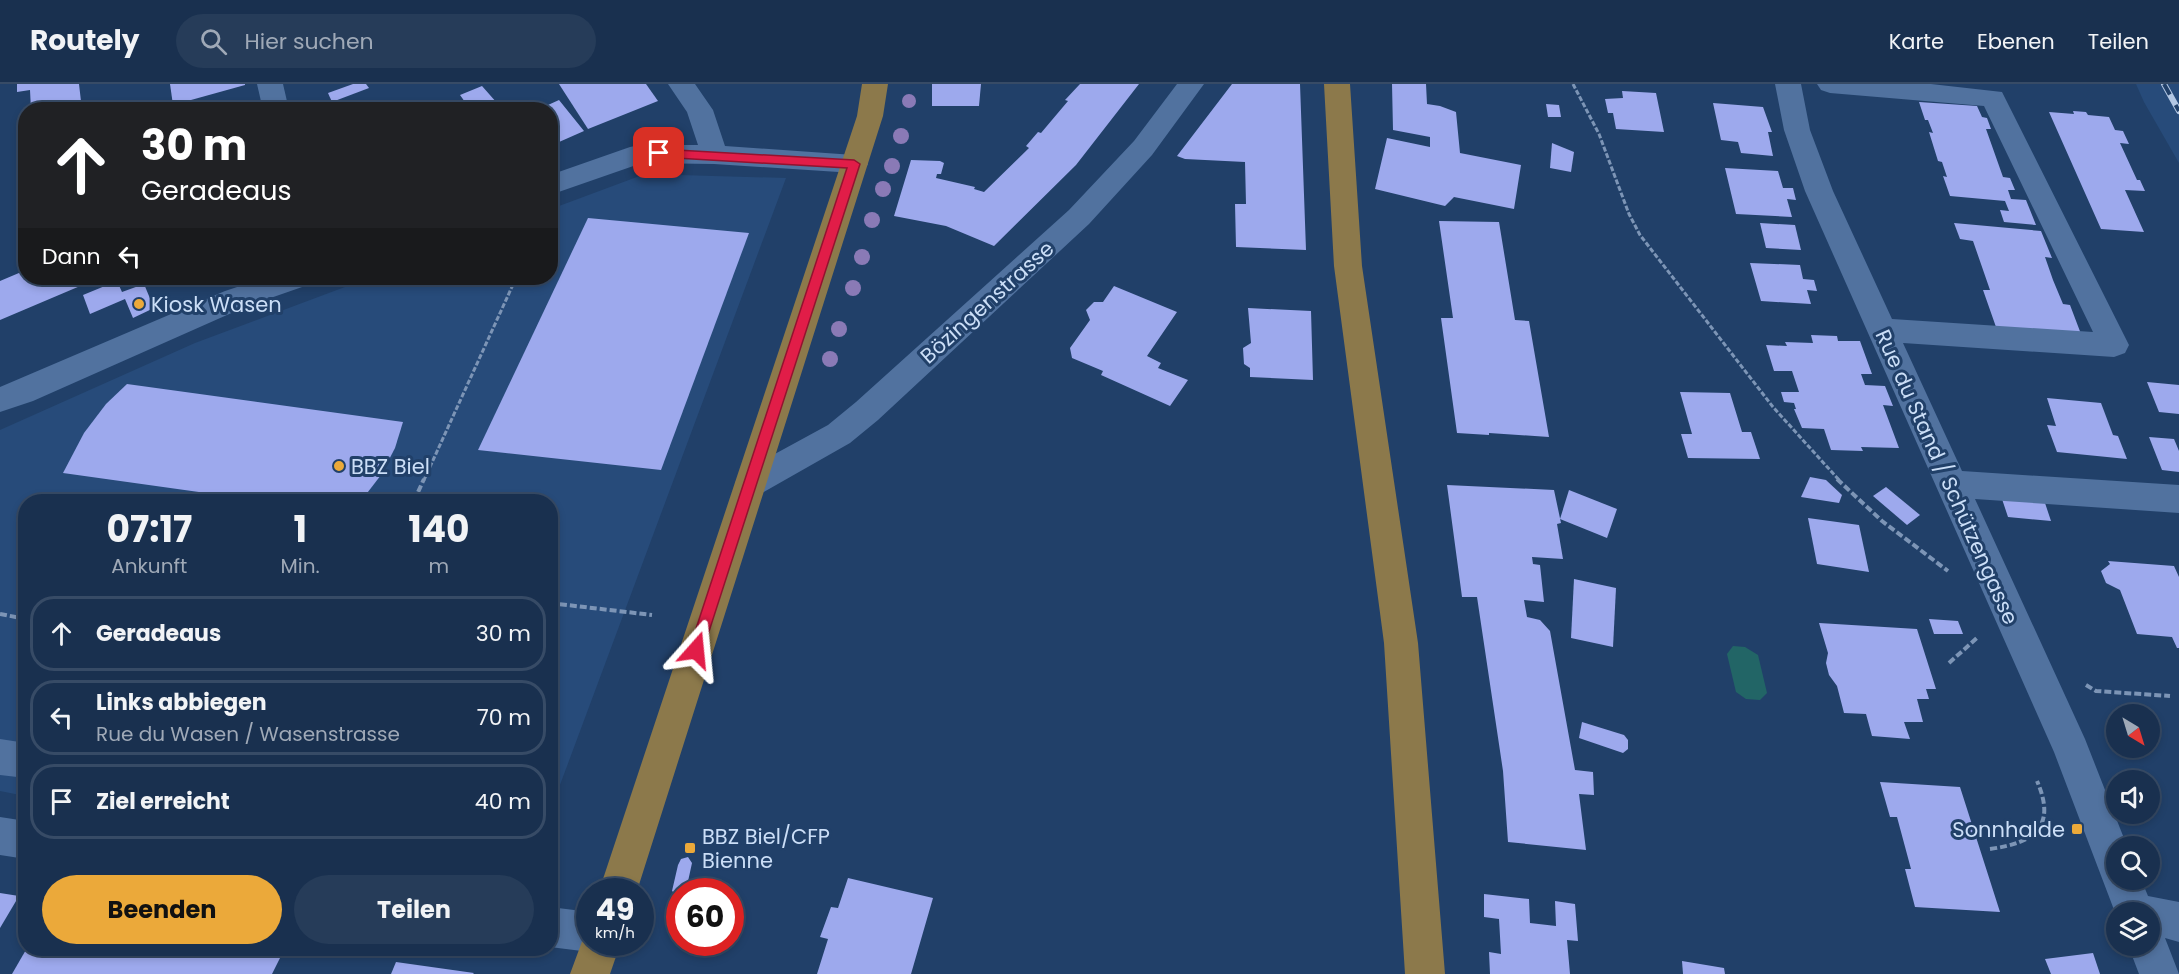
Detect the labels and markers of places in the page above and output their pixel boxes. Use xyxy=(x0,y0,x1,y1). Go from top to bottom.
pin xyxy=(633,127,684,178)
place label: Kiosk Wasen xyxy=(151,290,282,319)
marker: Kiosk Wasen xyxy=(132,297,146,311)
place label: BBZ Biel xyxy=(351,452,430,481)
marker: BBZ Biel xyxy=(332,459,346,473)
place label: Sonnhalde xyxy=(1952,815,2065,844)
place label: BBZ Biel/CFP Bienne xyxy=(702,822,830,875)
marker: Sonnhalde xyxy=(2070,822,2084,836)
marker: BBZ Biel/CFP Bienne xyxy=(683,841,697,855)

